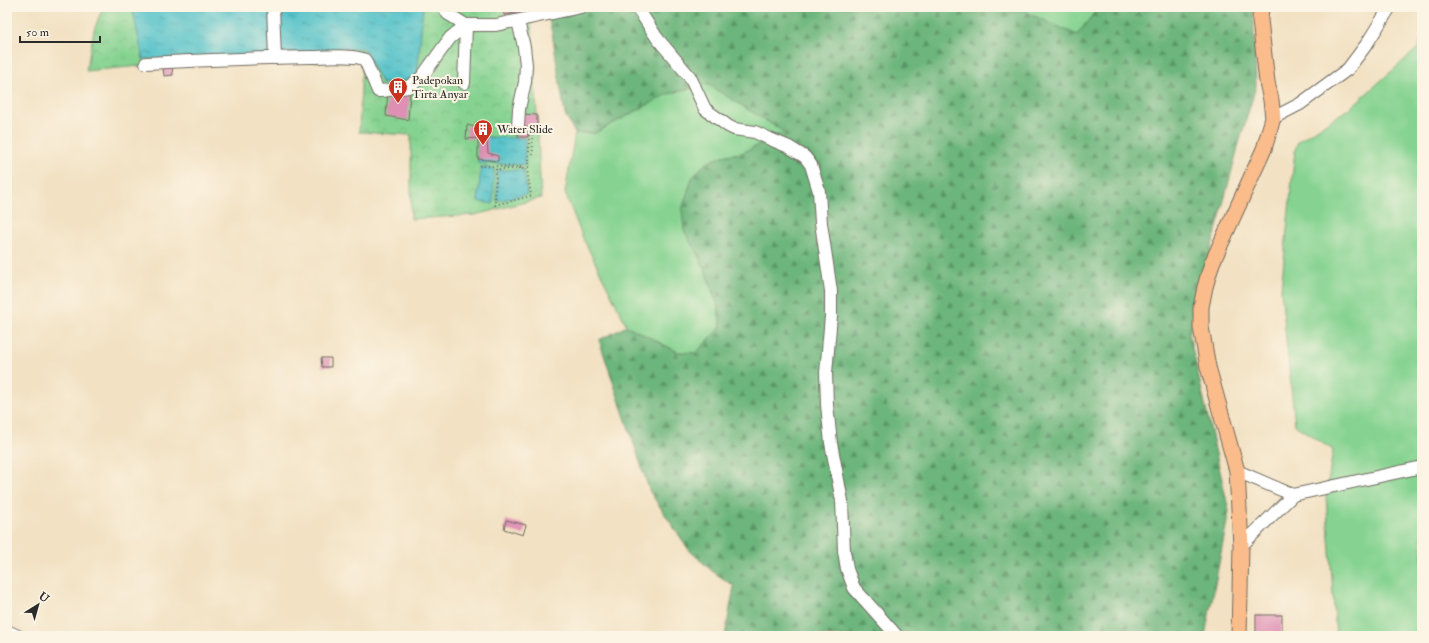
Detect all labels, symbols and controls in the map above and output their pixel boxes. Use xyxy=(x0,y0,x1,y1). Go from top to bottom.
scale bar xyxy=(20,18,100,44)
text: 50 m xyxy=(26,25,50,40)
place label: Padepokan Tirta Anyar xyxy=(412,73,469,102)
building icon: Padepokan Tirta Anyar xyxy=(387,76,409,104)
building icon: Water Slide xyxy=(472,118,494,146)
place label: Water Slide xyxy=(496,122,553,137)
north arrow xyxy=(18,585,58,625)
text: U xyxy=(36,589,52,606)

